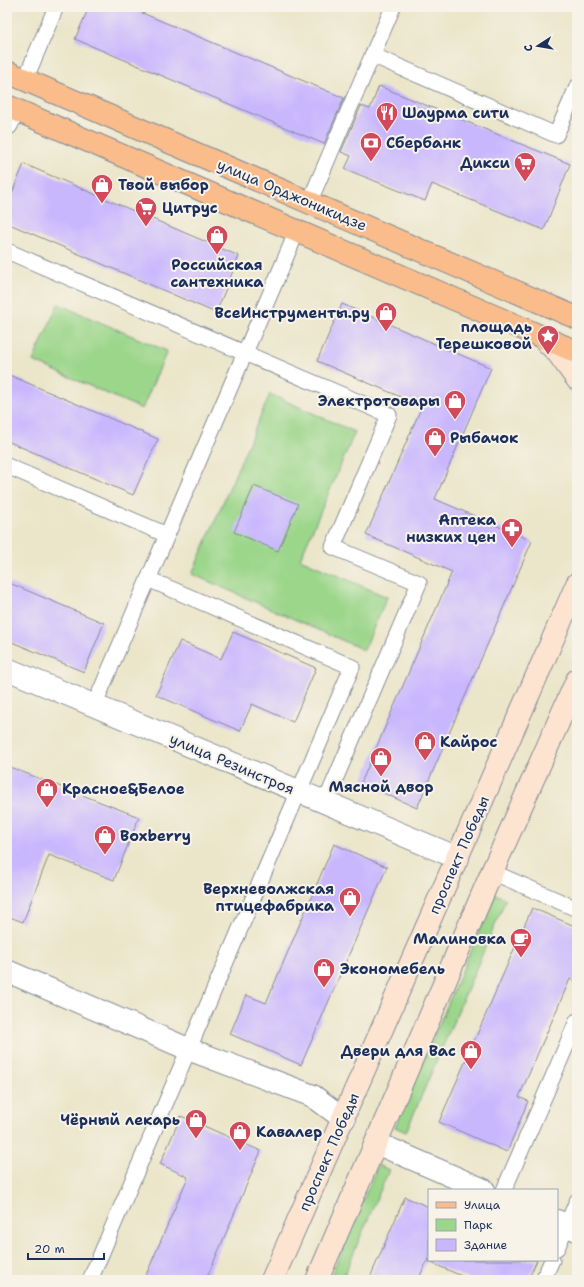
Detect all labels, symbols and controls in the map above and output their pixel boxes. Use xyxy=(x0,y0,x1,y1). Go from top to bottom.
north arrow xyxy=(518,26,558,66)
text: С xyxy=(521,43,537,53)
restaurant icon: Шаурма сити xyxy=(374,100,400,133)
place label: Шаурма сити xyxy=(402,103,510,123)
bank icon: Сбербанк xyxy=(358,130,384,163)
place label: Сбербанк xyxy=(386,133,462,153)
supermarket icon: Дикси xyxy=(512,150,538,183)
place label: Дикси xyxy=(460,153,511,173)
street label: улица Орджоникидзе xyxy=(214,154,370,236)
shop icon: Твой выбор xyxy=(89,172,115,205)
place label: Твой выбор xyxy=(118,175,209,195)
supermarket icon: Цитрус xyxy=(133,195,159,228)
place label: Цитрус xyxy=(162,198,218,218)
shop icon: Российская сантехника xyxy=(204,223,230,256)
place label: Российская сантехника xyxy=(170,255,264,292)
shop icon: ВсеИнструменты.ру xyxy=(373,300,399,333)
place label: ВсеИнструменты.ру xyxy=(215,303,370,323)
place label: площадь Терешковой xyxy=(436,317,533,354)
place icon: площадь Терешковой xyxy=(535,323,561,356)
shop icon: Электротовары xyxy=(442,388,468,421)
place label: Электротовары xyxy=(318,391,440,411)
shop icon: Рыбачок xyxy=(422,425,448,458)
place label: Рыбачок xyxy=(450,428,519,448)
place label: Аптека низких цен xyxy=(406,510,497,547)
pharmacy icon: Аптека низких цен xyxy=(499,516,525,549)
street label: улица Резинстроя xyxy=(167,729,297,799)
shop icon: Кайрос xyxy=(412,729,438,762)
place label: Кайрос xyxy=(440,732,498,752)
shop icon: Мясной двор xyxy=(368,745,394,778)
shop icon: Красное&Белое xyxy=(34,776,60,809)
place label: Мясной двор xyxy=(329,777,434,797)
place label: Красное&Белое xyxy=(62,779,185,799)
street label: проспект Победы xyxy=(424,793,494,917)
shop icon: Boxberry xyxy=(92,823,118,856)
place label: Boxberry xyxy=(120,826,191,846)
place label: Верхневолжская птицефабрика xyxy=(203,879,335,916)
shop icon: Верхневолжская птицефабрика xyxy=(337,885,363,918)
cafe icon: Малиновка xyxy=(508,926,534,959)
place label: Малиновка xyxy=(413,929,507,949)
shop icon: Экономебель xyxy=(311,956,337,989)
place label: Экономебель xyxy=(340,959,445,979)
shop icon: Двери для Вас xyxy=(458,1038,484,1071)
place label: Двери для Вас xyxy=(341,1041,456,1061)
street label: проспект Победы xyxy=(294,1090,364,1214)
shop icon: Чёрный лекарь xyxy=(183,1107,209,1140)
place label: Чёрный лекарь xyxy=(60,1110,180,1130)
shop icon: Кавалер xyxy=(227,1119,253,1152)
place label: Кавалер xyxy=(256,1122,322,1142)
legend xyxy=(428,1189,558,1261)
text: Улица xyxy=(464,1197,501,1213)
text: Парк xyxy=(464,1217,493,1233)
scale bar xyxy=(28,1235,104,1261)
text: Здание xyxy=(464,1237,508,1253)
text: 20 m xyxy=(34,1241,65,1257)

